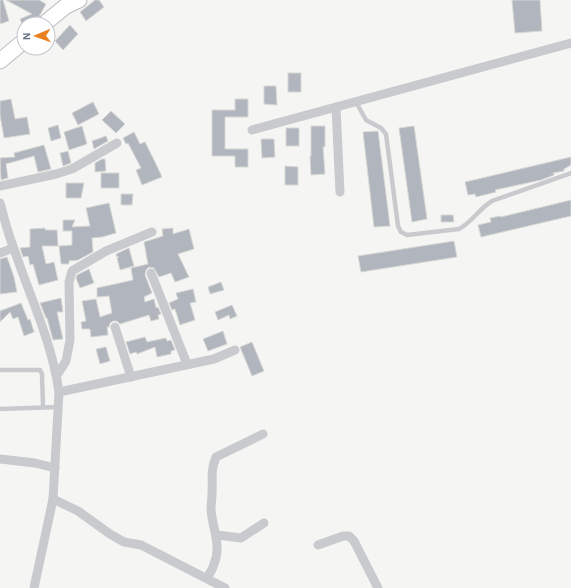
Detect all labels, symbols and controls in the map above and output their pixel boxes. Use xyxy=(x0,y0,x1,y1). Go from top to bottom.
north arrow xyxy=(16,16,56,56)
text: N xyxy=(21,32,32,40)

